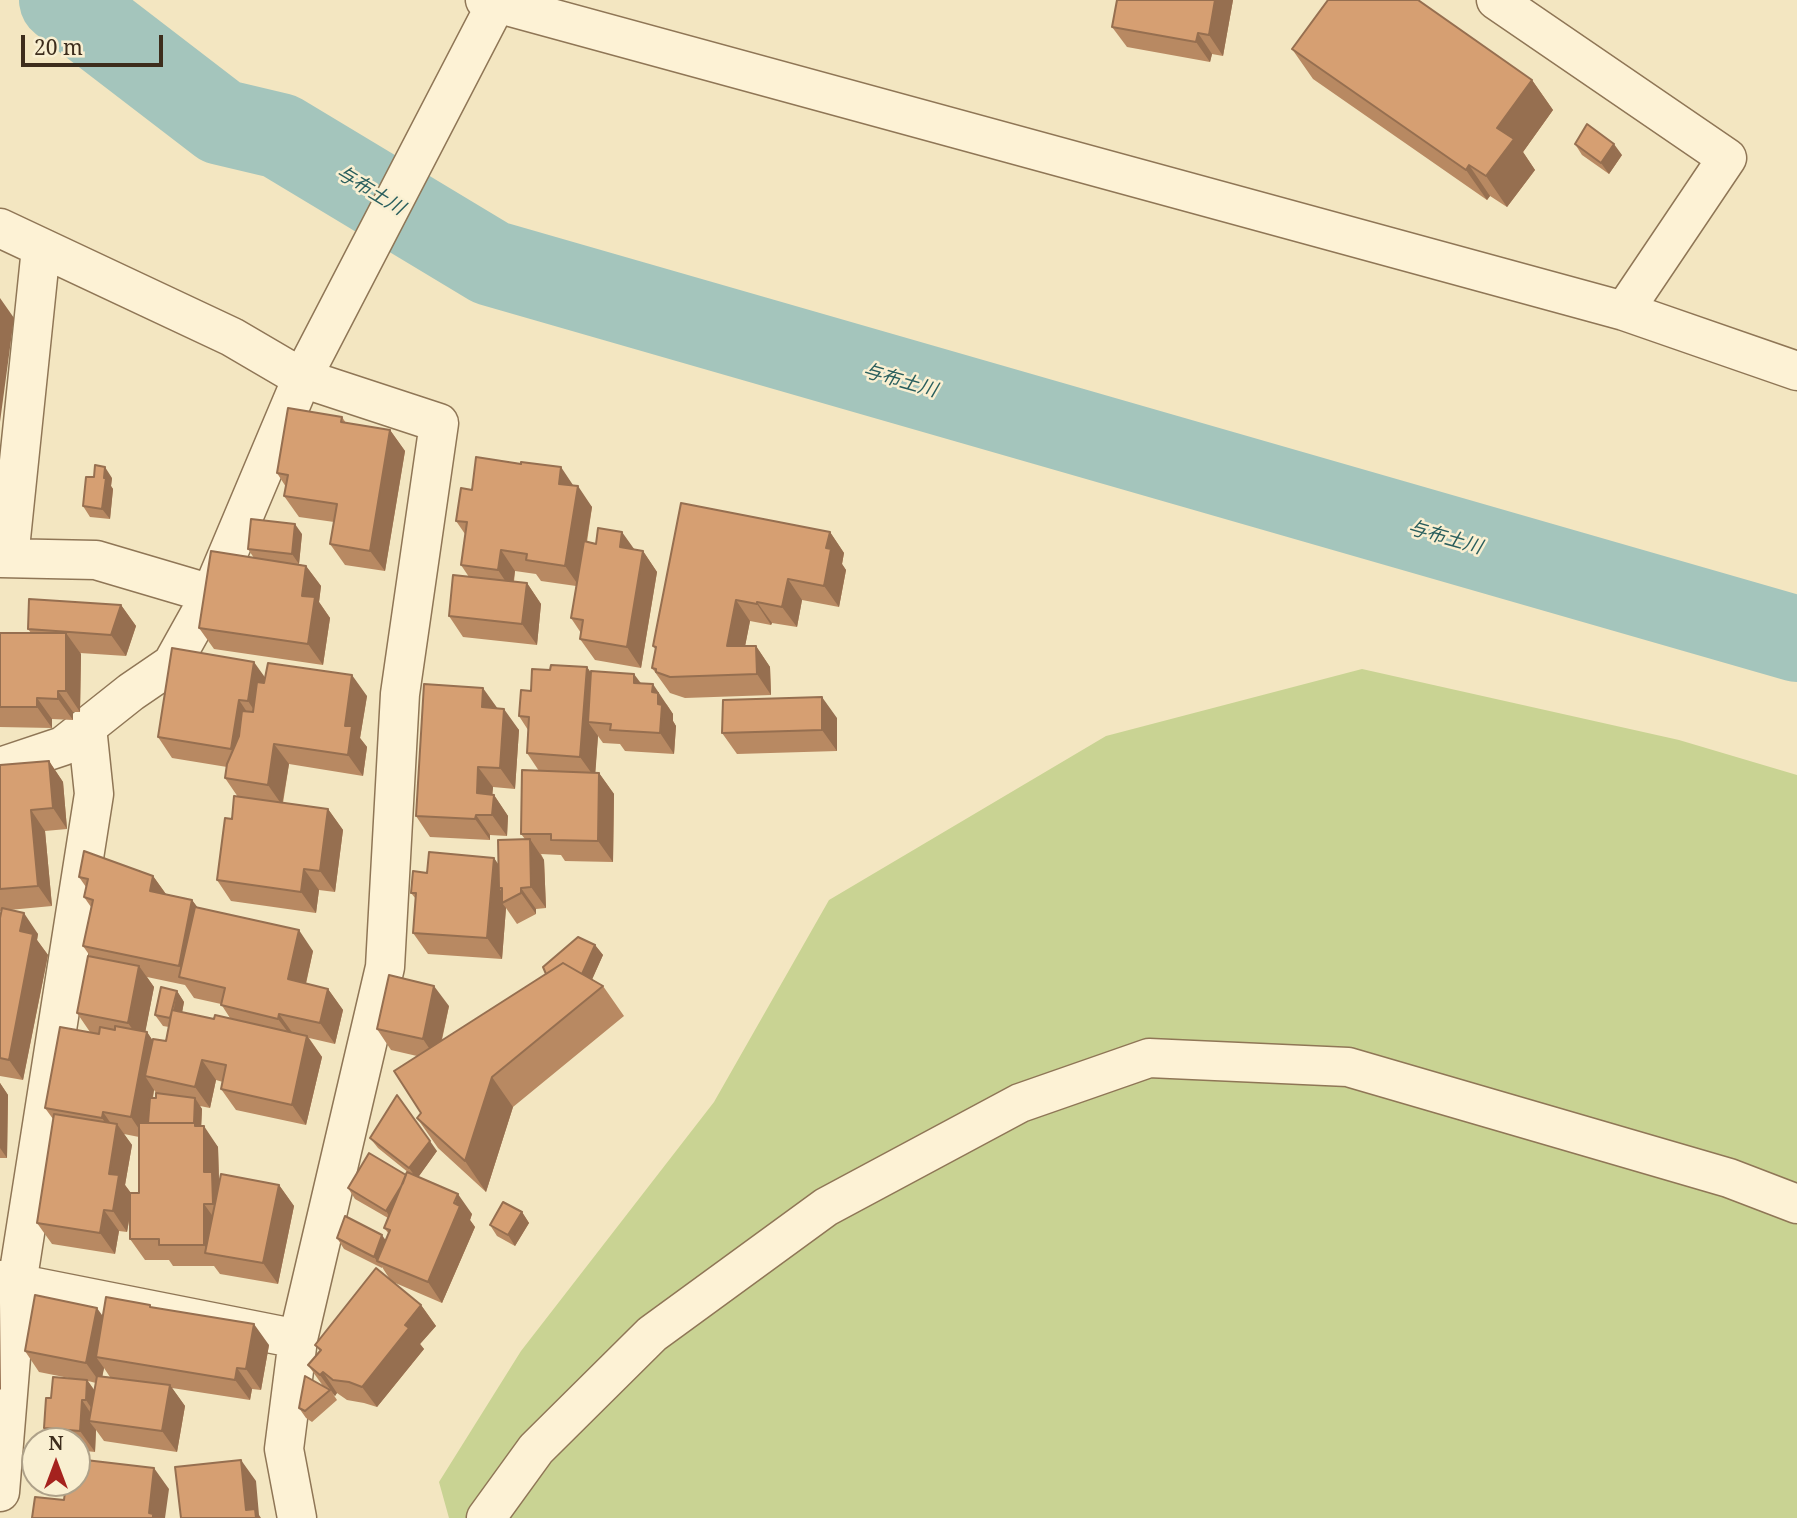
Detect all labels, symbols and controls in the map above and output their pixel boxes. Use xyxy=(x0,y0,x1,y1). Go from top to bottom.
scale bar xyxy=(24,21,166,65)
text: 20 m xyxy=(34,33,83,61)
water label: 与布土川 xyxy=(332,162,408,220)
water label: 与布土川 xyxy=(860,360,940,402)
water label: 与布土川 xyxy=(1405,517,1485,559)
north arrow xyxy=(21,1427,91,1497)
text: N xyxy=(49,1430,63,1456)

